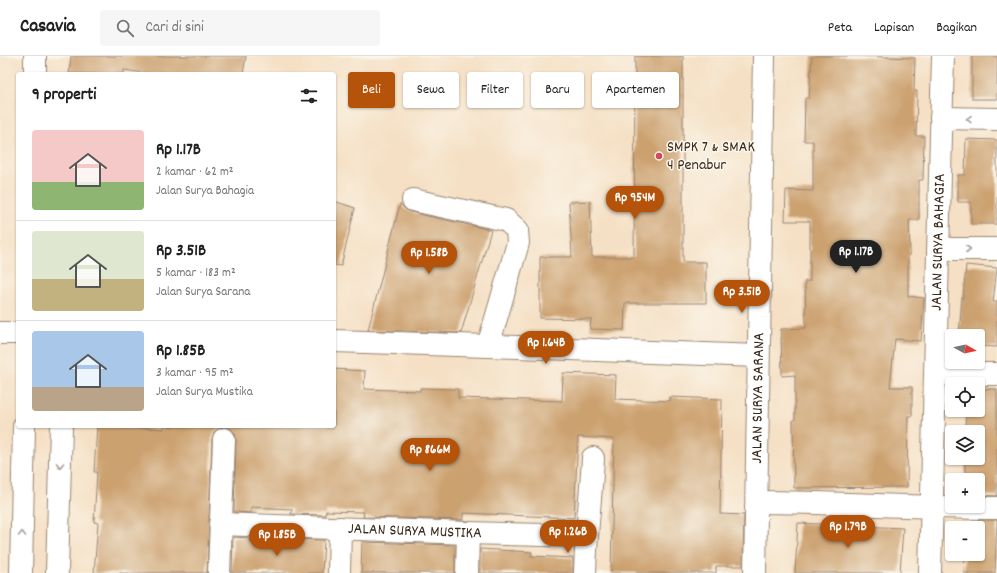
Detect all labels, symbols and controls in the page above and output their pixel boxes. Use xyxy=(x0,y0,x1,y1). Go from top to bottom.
search box xyxy=(100,10,380,46)
text: Casavia xyxy=(20,14,76,41)
icon: search xyxy=(114,17,136,39)
text: Cari di sini xyxy=(146,17,204,39)
text: Peta xyxy=(828,18,852,38)
text: Lapisan xyxy=(874,18,914,38)
text: Bagikan xyxy=(936,18,977,38)
chip: Beli xyxy=(348,72,395,108)
chip: Sewa xyxy=(403,72,459,108)
chip: Filter xyxy=(467,72,523,108)
chip: Baru xyxy=(531,72,584,108)
chip: Apartemen xyxy=(592,72,679,108)
text: 9 properti xyxy=(32,84,96,108)
icon: filters xyxy=(298,85,320,107)
one-way arrow xyxy=(966,114,972,123)
place label: SMPK 7 & SMAK 4 Penabur xyxy=(667,136,755,177)
text: Rp 1.17B xyxy=(156,139,201,163)
icon: home xyxy=(64,146,112,194)
marker: SMPK 7 & SMAK 4 Penabur xyxy=(654,151,664,161)
text: 2 kamar · 62 m² xyxy=(156,163,234,182)
street label: JALAN SURYA BAHAGIA xyxy=(925,173,952,311)
text: Jalan Surya Bahagia xyxy=(156,182,254,201)
pin: Rp 954M xyxy=(598,186,672,220)
text: Rp 954M xyxy=(615,189,655,208)
text: Rp 3.51B xyxy=(156,240,206,264)
pin: Rp 1.17B xyxy=(815,240,897,274)
pin: Rp 1.58B xyxy=(388,241,470,275)
text: Rp 1.17B xyxy=(839,243,873,262)
text: Rp 1.58B xyxy=(410,244,448,263)
one-way arrow xyxy=(965,245,971,253)
icon: home xyxy=(64,247,112,295)
text: 5 kamar · 183 m² xyxy=(156,264,236,283)
pin: Rp 3.51B xyxy=(701,280,783,314)
text: Jalan Surya Sarana xyxy=(156,283,250,302)
text: Rp 3.51B xyxy=(723,283,761,302)
north arrow xyxy=(945,329,985,369)
map controls xyxy=(945,329,985,561)
pin: Rp 1.64B xyxy=(505,331,587,365)
street label: JALAN SURYA SARANA xyxy=(745,332,771,464)
text: Rp 1.64B xyxy=(527,334,565,353)
text: Rp 1.85B xyxy=(156,340,205,364)
icon: home xyxy=(64,347,112,395)
text: 3 kamar · 95 m² xyxy=(156,364,234,383)
button: locate xyxy=(945,377,985,417)
text: Jalan Surya Mustika xyxy=(156,383,253,402)
button: layers xyxy=(945,425,985,465)
pin: Rp 866M xyxy=(393,438,467,472)
text: Rp 866M xyxy=(410,441,450,460)
one-way arrow xyxy=(56,462,64,468)
button: + xyxy=(945,473,985,513)
pin: Rp 1.79B xyxy=(807,515,889,549)
street label: JALAN SURYA MUSTIKA xyxy=(347,517,482,545)
text: Rp 1.79B xyxy=(829,518,867,537)
pin: Rp 1.26B xyxy=(527,520,609,554)
button: − xyxy=(945,521,985,561)
pin: Rp 1.85B xyxy=(236,523,318,557)
text: Rp 1.26B xyxy=(549,523,587,542)
text: Rp 1.85B xyxy=(258,526,296,545)
one-way arrow xyxy=(18,531,26,537)

